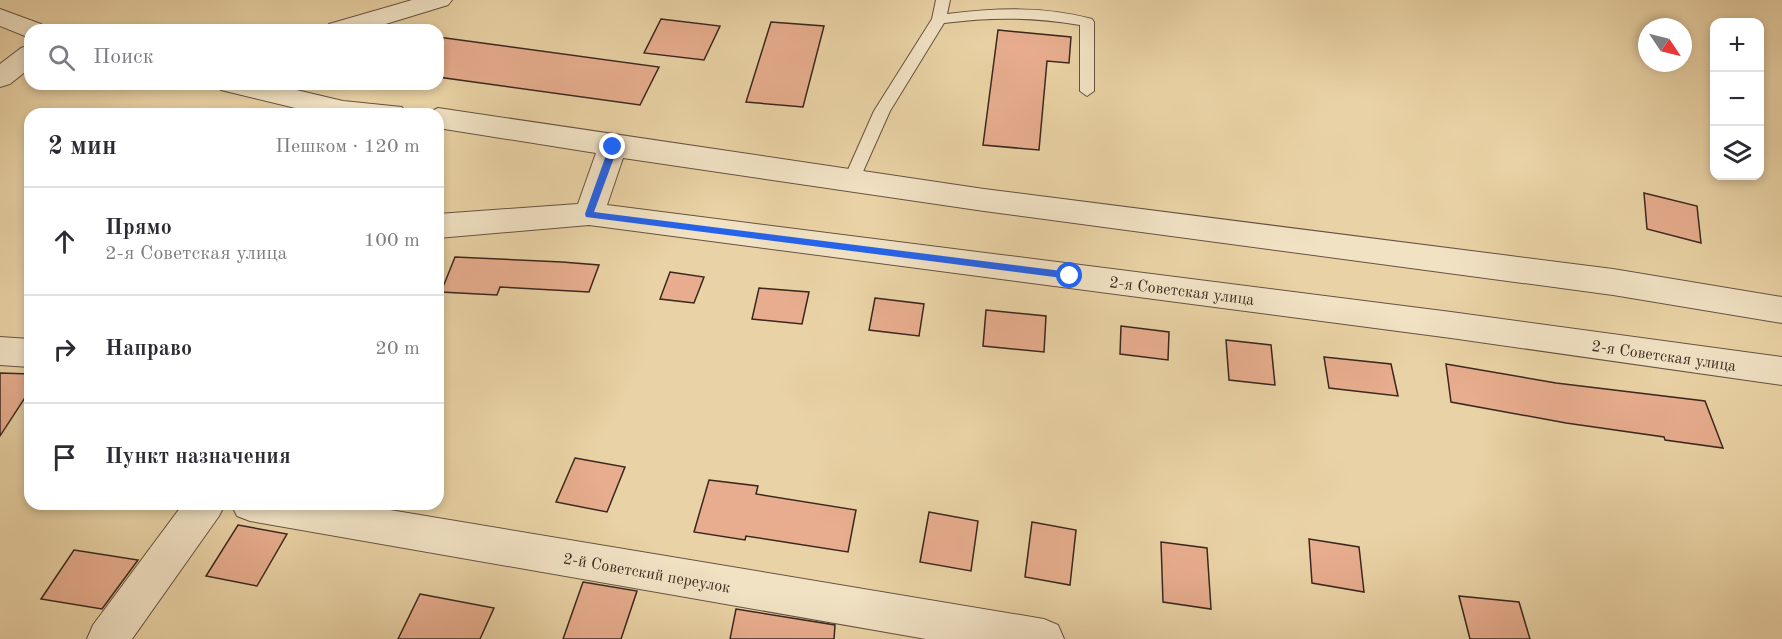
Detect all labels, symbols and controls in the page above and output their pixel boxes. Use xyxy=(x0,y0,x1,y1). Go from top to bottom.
north arrow xyxy=(1638,18,1692,72)
map controls xyxy=(1710,18,1764,180)
button: + xyxy=(1710,18,1764,72)
search box xyxy=(24,24,444,90)
icon: search xyxy=(45,41,78,74)
text: Поиск xyxy=(93,46,154,68)
button: − xyxy=(1710,72,1764,126)
button: layers xyxy=(1710,126,1764,180)
route end xyxy=(599,133,625,159)
text: 2 мин xyxy=(48,134,117,160)
text: Пешком · 120 m xyxy=(275,137,420,157)
text: Прямо xyxy=(105,217,172,239)
icon: ahead xyxy=(48,225,81,258)
text: 100 m xyxy=(364,231,420,251)
text: 2-я Советская улица xyxy=(105,244,287,264)
route start xyxy=(1056,262,1082,288)
street label: 2-я Советская улица xyxy=(1108,275,1255,309)
icon: right xyxy=(48,333,81,366)
text: Направо xyxy=(105,338,192,360)
text: 20 m xyxy=(375,339,420,359)
street label: 2-я Советская улица xyxy=(1590,339,1737,375)
icon: arrive xyxy=(48,441,81,474)
text: Пункт назначения xyxy=(105,446,291,468)
street label: 2-й Советский переулок xyxy=(562,551,732,597)

